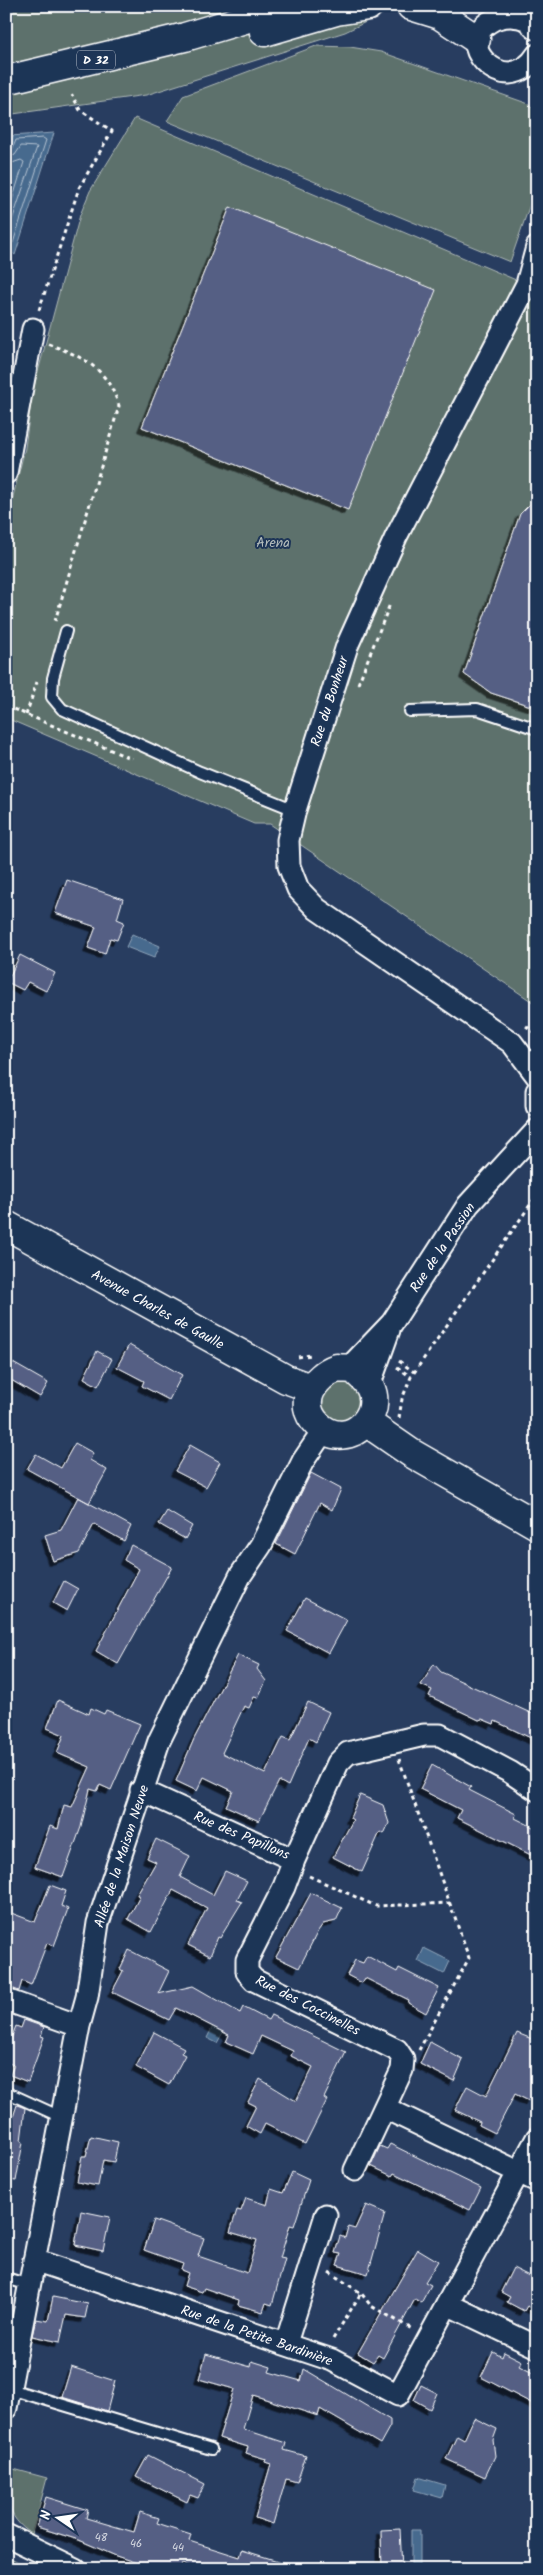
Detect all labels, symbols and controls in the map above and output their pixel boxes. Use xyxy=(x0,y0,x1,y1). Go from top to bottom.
road number: D 32 xyxy=(77,50,115,70)
park label: Arena xyxy=(256,532,290,554)
street label: Rue du Bonheur xyxy=(305,652,355,749)
street label: Rue de la Passion xyxy=(404,1198,481,1297)
street label: Avenue Charles de Gaulle xyxy=(87,1264,229,1356)
street label: Allée de la Maison Neuve xyxy=(88,1781,156,1931)
street label: Rue des Papillons xyxy=(190,1806,293,1866)
street label: Rue des Coccinelles xyxy=(251,1970,364,2042)
street label: Rue de la Petite Bardinière xyxy=(178,2300,336,2373)
north arrow xyxy=(32,2492,82,2542)
text: N xyxy=(35,2508,58,2522)
house number: 48 xyxy=(95,2529,108,2547)
house number: 46 xyxy=(130,2535,142,2553)
house number: 44 xyxy=(172,2539,184,2557)

